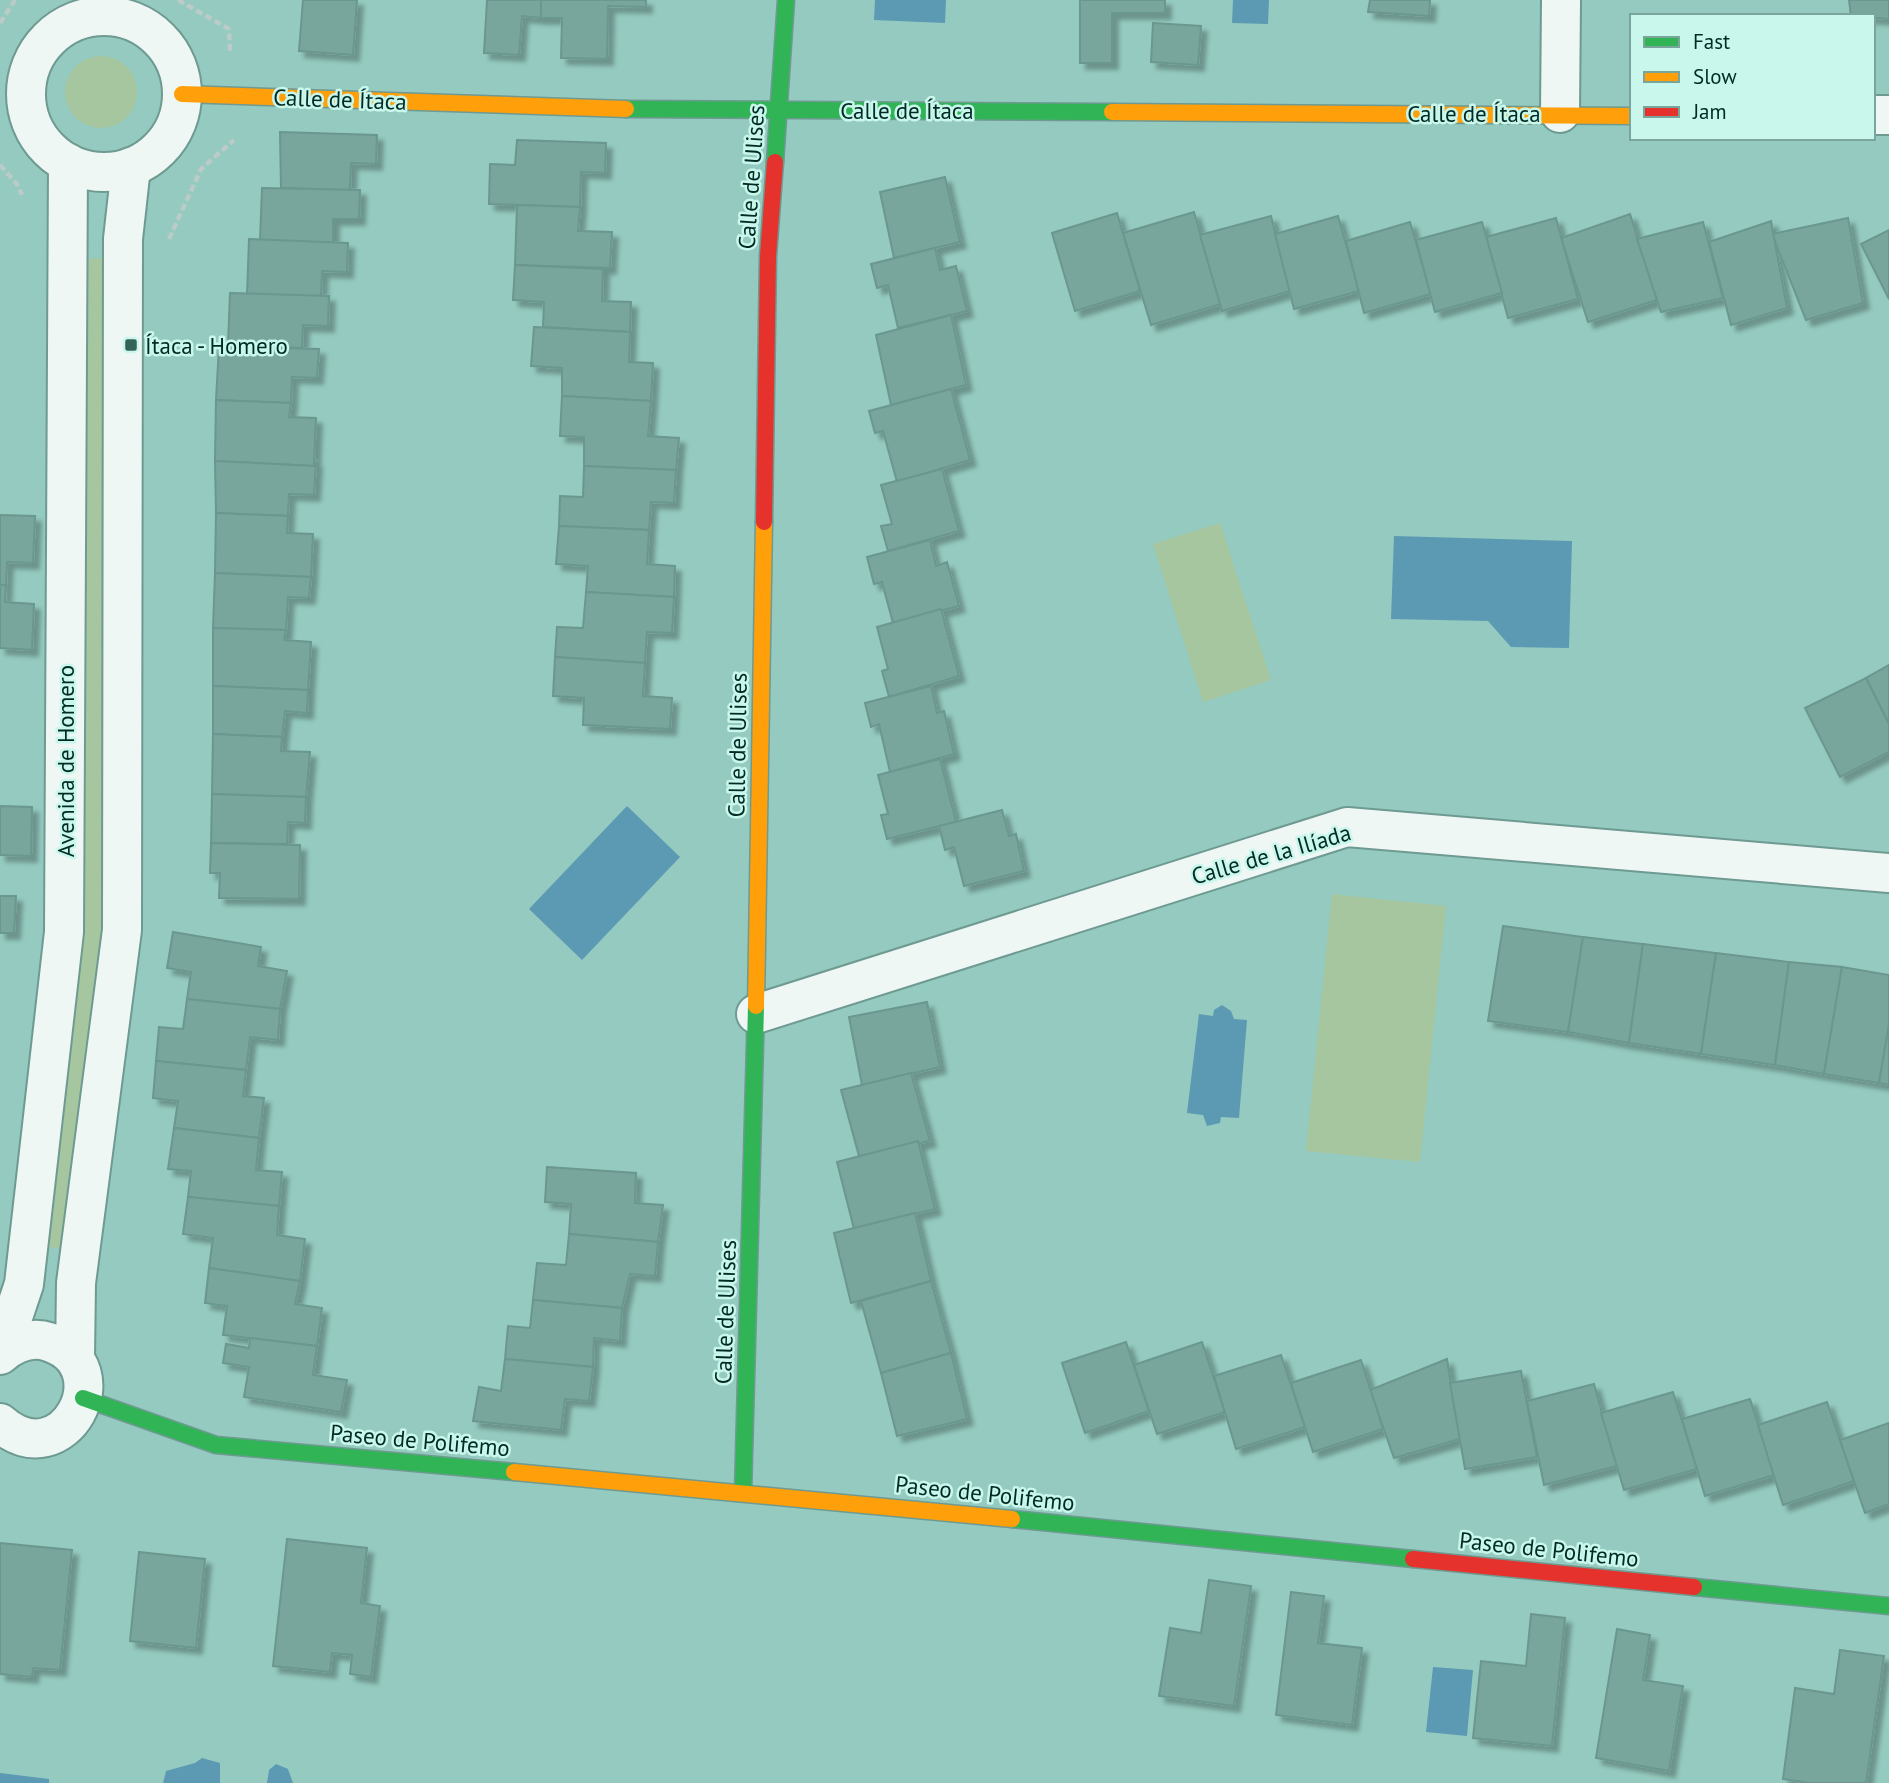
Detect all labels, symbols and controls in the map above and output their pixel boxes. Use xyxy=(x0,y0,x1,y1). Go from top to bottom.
legend xyxy=(1630,14,1875,140)
text: Fast xyxy=(1693,28,1730,55)
text: Slow xyxy=(1693,63,1737,90)
street label: Calle de Ítaca xyxy=(273,82,407,116)
street label: Calle de Ítaca xyxy=(840,96,974,125)
text: Jam xyxy=(1692,98,1727,125)
street label: Calle de Ítaca xyxy=(1407,99,1541,128)
street label: Calle de Ulises xyxy=(731,104,771,250)
place label: Ítaca - Homero xyxy=(145,331,288,360)
marker: Ítaca - Homero xyxy=(123,337,139,353)
street label: Avenida de Homero xyxy=(51,665,80,857)
street label: Calle de Ulises xyxy=(721,672,753,818)
street label: Calle de la Ilíada xyxy=(1188,817,1354,891)
street label: Calle de Ulises xyxy=(708,1239,742,1385)
street label: Paseo de Polifemo xyxy=(329,1418,511,1462)
street label: Paseo de Polifemo xyxy=(894,1469,1076,1517)
street label: Paseo de Polifemo xyxy=(1458,1525,1640,1573)

